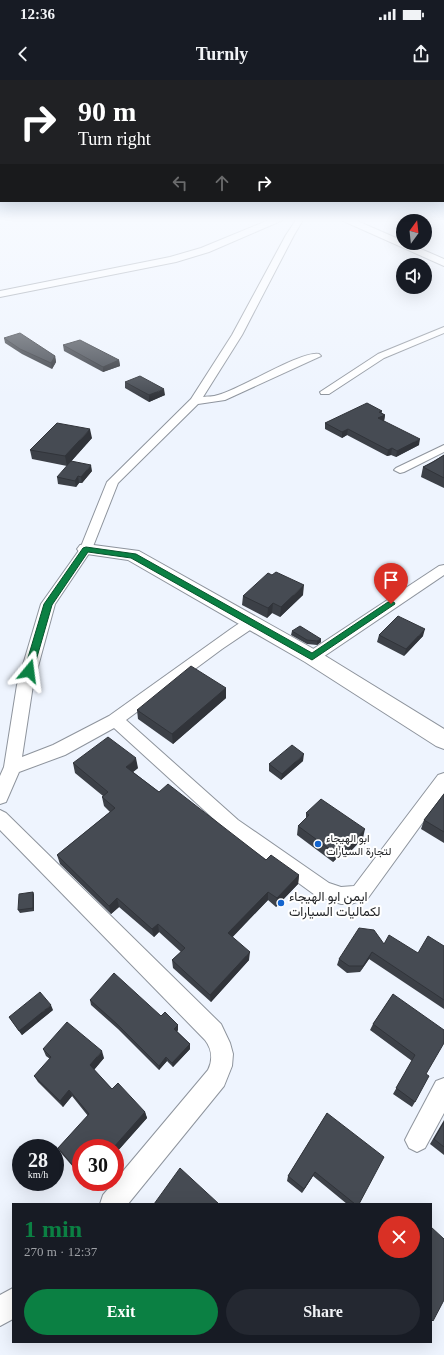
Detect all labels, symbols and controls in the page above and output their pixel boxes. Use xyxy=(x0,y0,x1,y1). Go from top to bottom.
text: 12:36 xyxy=(20,6,55,22)
icon: back xyxy=(12,43,34,65)
icon: share xyxy=(410,43,432,65)
text: Turnly xyxy=(196,44,248,64)
icon: right xyxy=(12,96,64,148)
text: 90 m xyxy=(78,96,136,127)
text: Turn right xyxy=(78,129,151,149)
icon: left xyxy=(169,172,191,194)
icon: ahead xyxy=(211,172,233,194)
icon: right xyxy=(253,172,275,194)
north arrow xyxy=(396,214,432,250)
map controls xyxy=(396,214,432,294)
button: sound xyxy=(396,258,432,294)
pin xyxy=(374,563,408,604)
icon: arrive xyxy=(380,569,402,591)
position arrow xyxy=(8,650,50,692)
place label: ابو الهيجاء لتجارة السيارات xyxy=(326,832,391,858)
marker: ابو الهيجاء لتجارة السيارات xyxy=(313,839,323,849)
place label: ايمن ابو الهيجاء لكماليات السيارات xyxy=(289,889,381,920)
marker: ايمن ابو الهيجاء لكماليات السيارات xyxy=(276,898,286,908)
speed limit sign: 30 xyxy=(72,1139,124,1191)
text: 28 xyxy=(28,1149,48,1171)
text: km/h xyxy=(28,1169,48,1180)
text: 1 min xyxy=(24,1216,82,1242)
button: close xyxy=(378,1216,420,1258)
text: 270 m · 12:37 xyxy=(24,1244,97,1259)
button: Exit xyxy=(24,1289,218,1335)
button: Share xyxy=(226,1289,420,1335)

